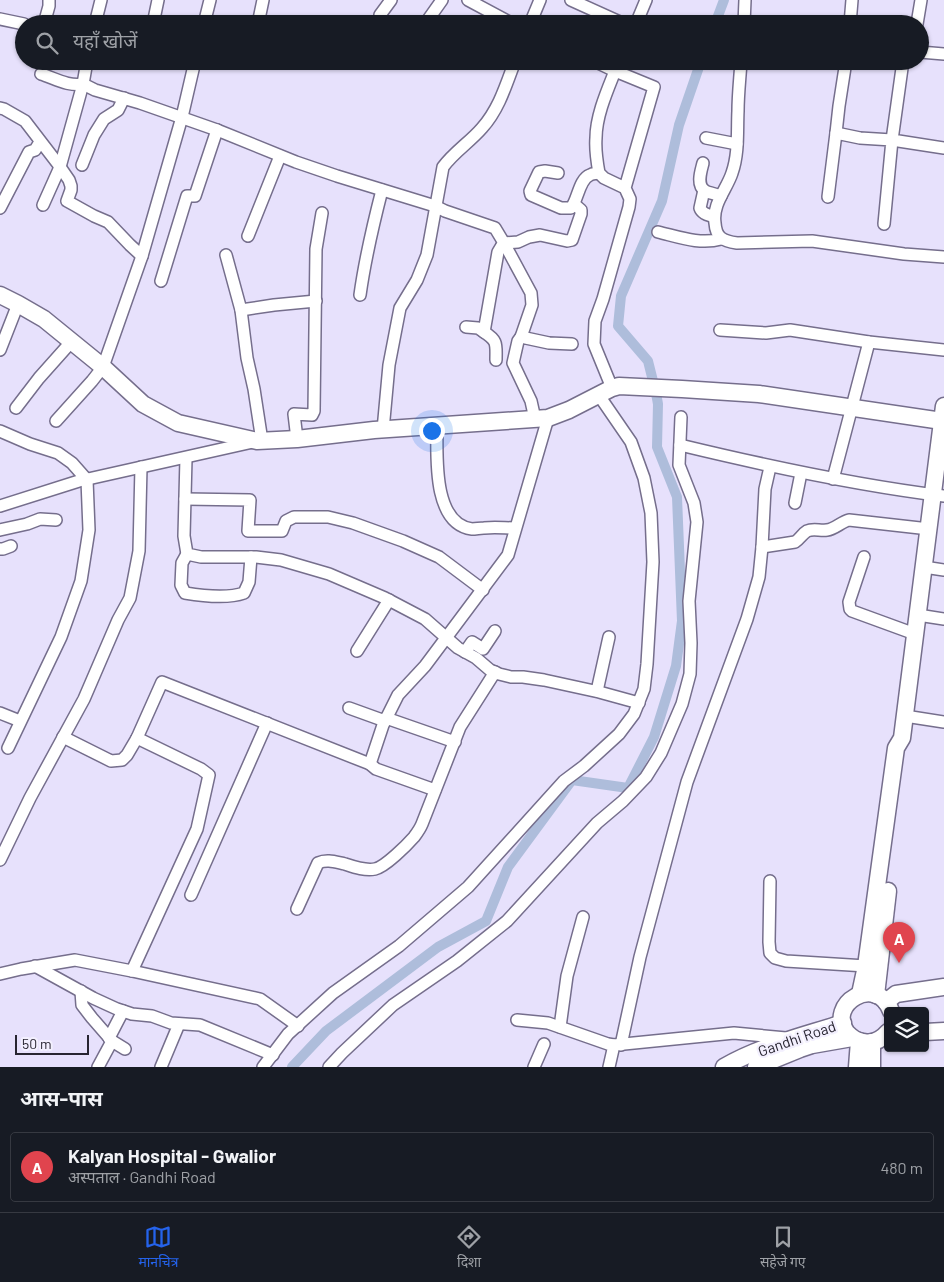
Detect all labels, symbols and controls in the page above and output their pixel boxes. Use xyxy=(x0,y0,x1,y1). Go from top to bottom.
search box xyxy=(15,15,929,70)
icon: search xyxy=(33,29,61,57)
text: यहाँ खोजें xyxy=(73,29,137,52)
your location xyxy=(419,418,445,444)
pin: A xyxy=(883,922,915,963)
map controls xyxy=(884,1007,929,1052)
button: layers xyxy=(884,1007,929,1052)
street label: Gandhi Road xyxy=(755,1016,838,1060)
scale bar xyxy=(15,1032,89,1055)
text: 50 m xyxy=(22,1035,51,1052)
text: आस-पास xyxy=(20,1085,103,1110)
text: Kalyan Hospital - Gwalior xyxy=(68,1144,276,1167)
text: A xyxy=(32,1158,42,1177)
text: 480 m xyxy=(880,1158,923,1177)
text: अस्पताल · Gandhi Road xyxy=(68,1167,216,1186)
tab: मानचित्र xyxy=(138,1223,178,1273)
tab: दिशा xyxy=(455,1223,483,1273)
tab: सहेजे गए xyxy=(760,1223,806,1273)

